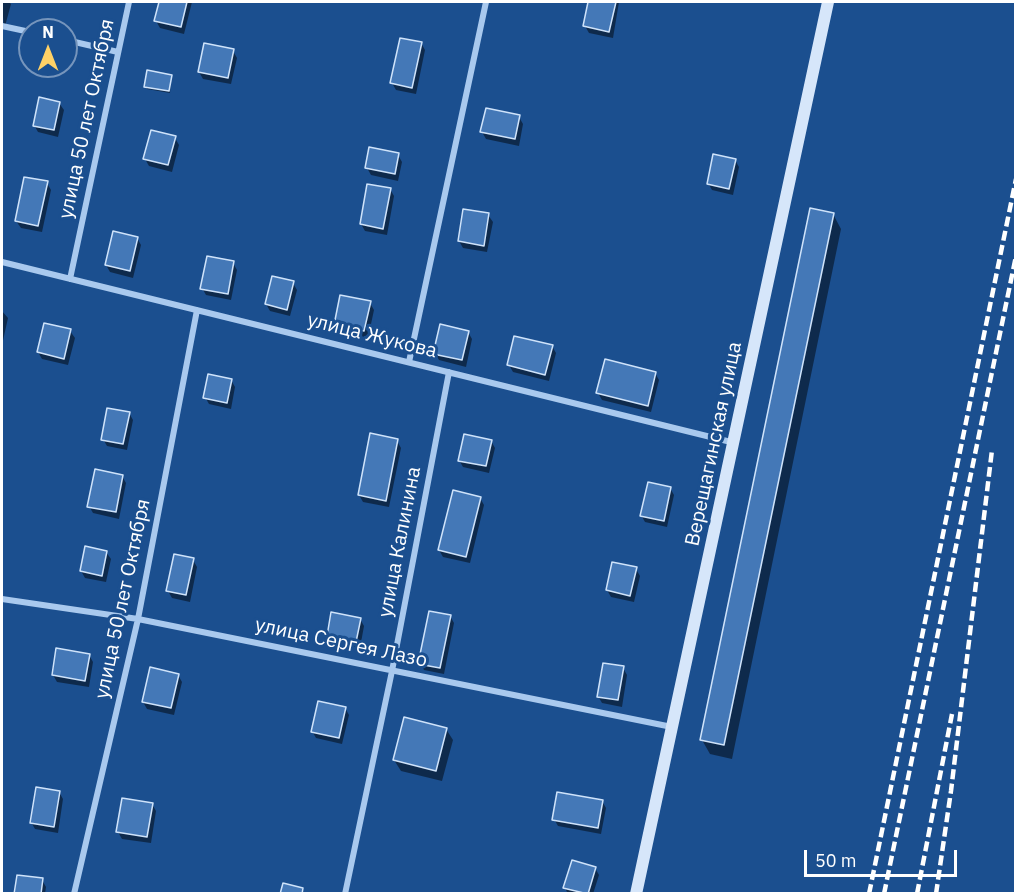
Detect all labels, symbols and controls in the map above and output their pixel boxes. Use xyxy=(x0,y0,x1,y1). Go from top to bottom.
street label: улица 50 лет Октября xyxy=(54,17,120,221)
north arrow xyxy=(18,18,78,78)
text: N xyxy=(42,22,54,42)
street label: улица Жукова xyxy=(305,308,439,364)
street label: Верещагинская улица xyxy=(681,340,747,548)
street label: улица Калинина xyxy=(374,465,426,619)
street label: улица 50 лет Октября xyxy=(90,497,156,701)
street label: улица Сергея Лазо xyxy=(253,613,429,673)
scale bar xyxy=(807,838,960,876)
text: 50 m xyxy=(815,849,857,872)

